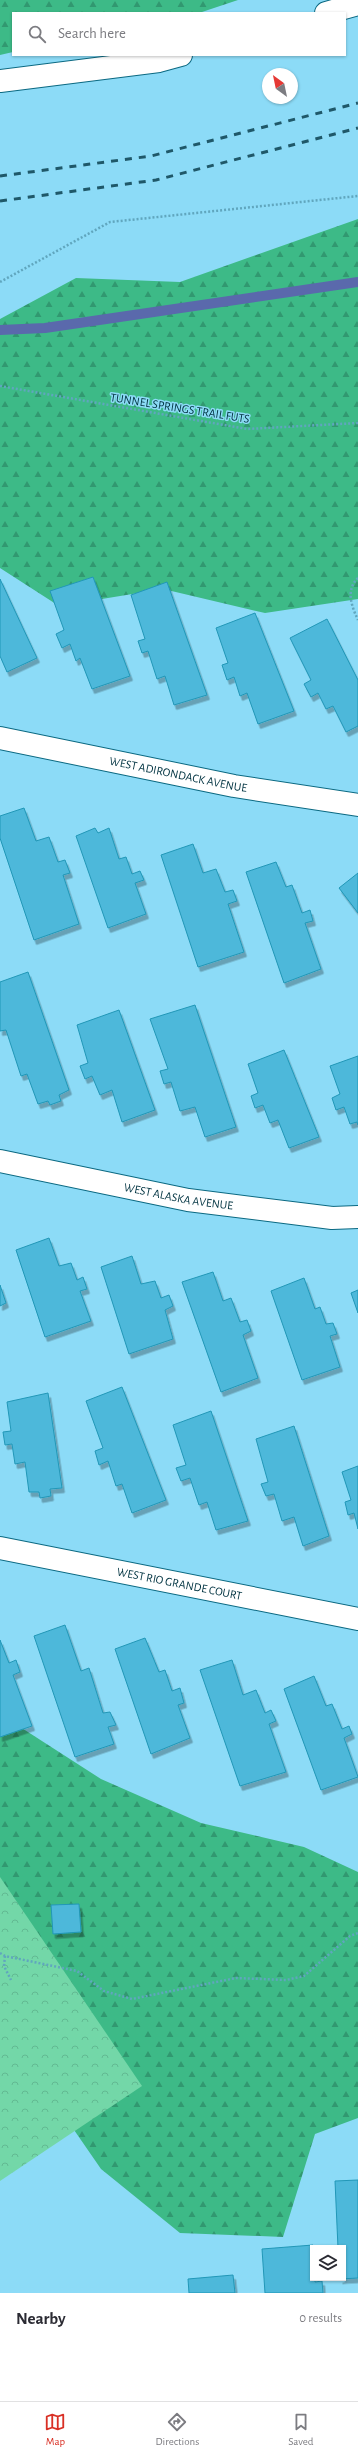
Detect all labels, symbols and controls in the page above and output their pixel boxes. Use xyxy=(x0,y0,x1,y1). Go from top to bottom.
search box xyxy=(12,12,346,56)
icon: search xyxy=(26,23,48,45)
text: Search here xyxy=(58,26,126,41)
north arrow xyxy=(262,68,298,104)
street label: TUNNEL SPRINGS TRAIL FUTS xyxy=(109,391,251,425)
street label: WEST ADIRONDACK AVENUE xyxy=(108,755,248,794)
street label: WEST ALASKA AVENUE xyxy=(123,1181,234,1212)
street label: WEST RIO GRANDE COURT xyxy=(116,1565,243,1602)
map controls xyxy=(310,2245,346,2281)
button: layers xyxy=(310,2245,346,2281)
text: Nearby xyxy=(16,2310,66,2327)
text: 0 results xyxy=(299,2312,342,2325)
tab: Map xyxy=(44,2411,66,2448)
tab: Directions xyxy=(155,2411,199,2448)
tab: Saved xyxy=(288,2411,313,2448)

